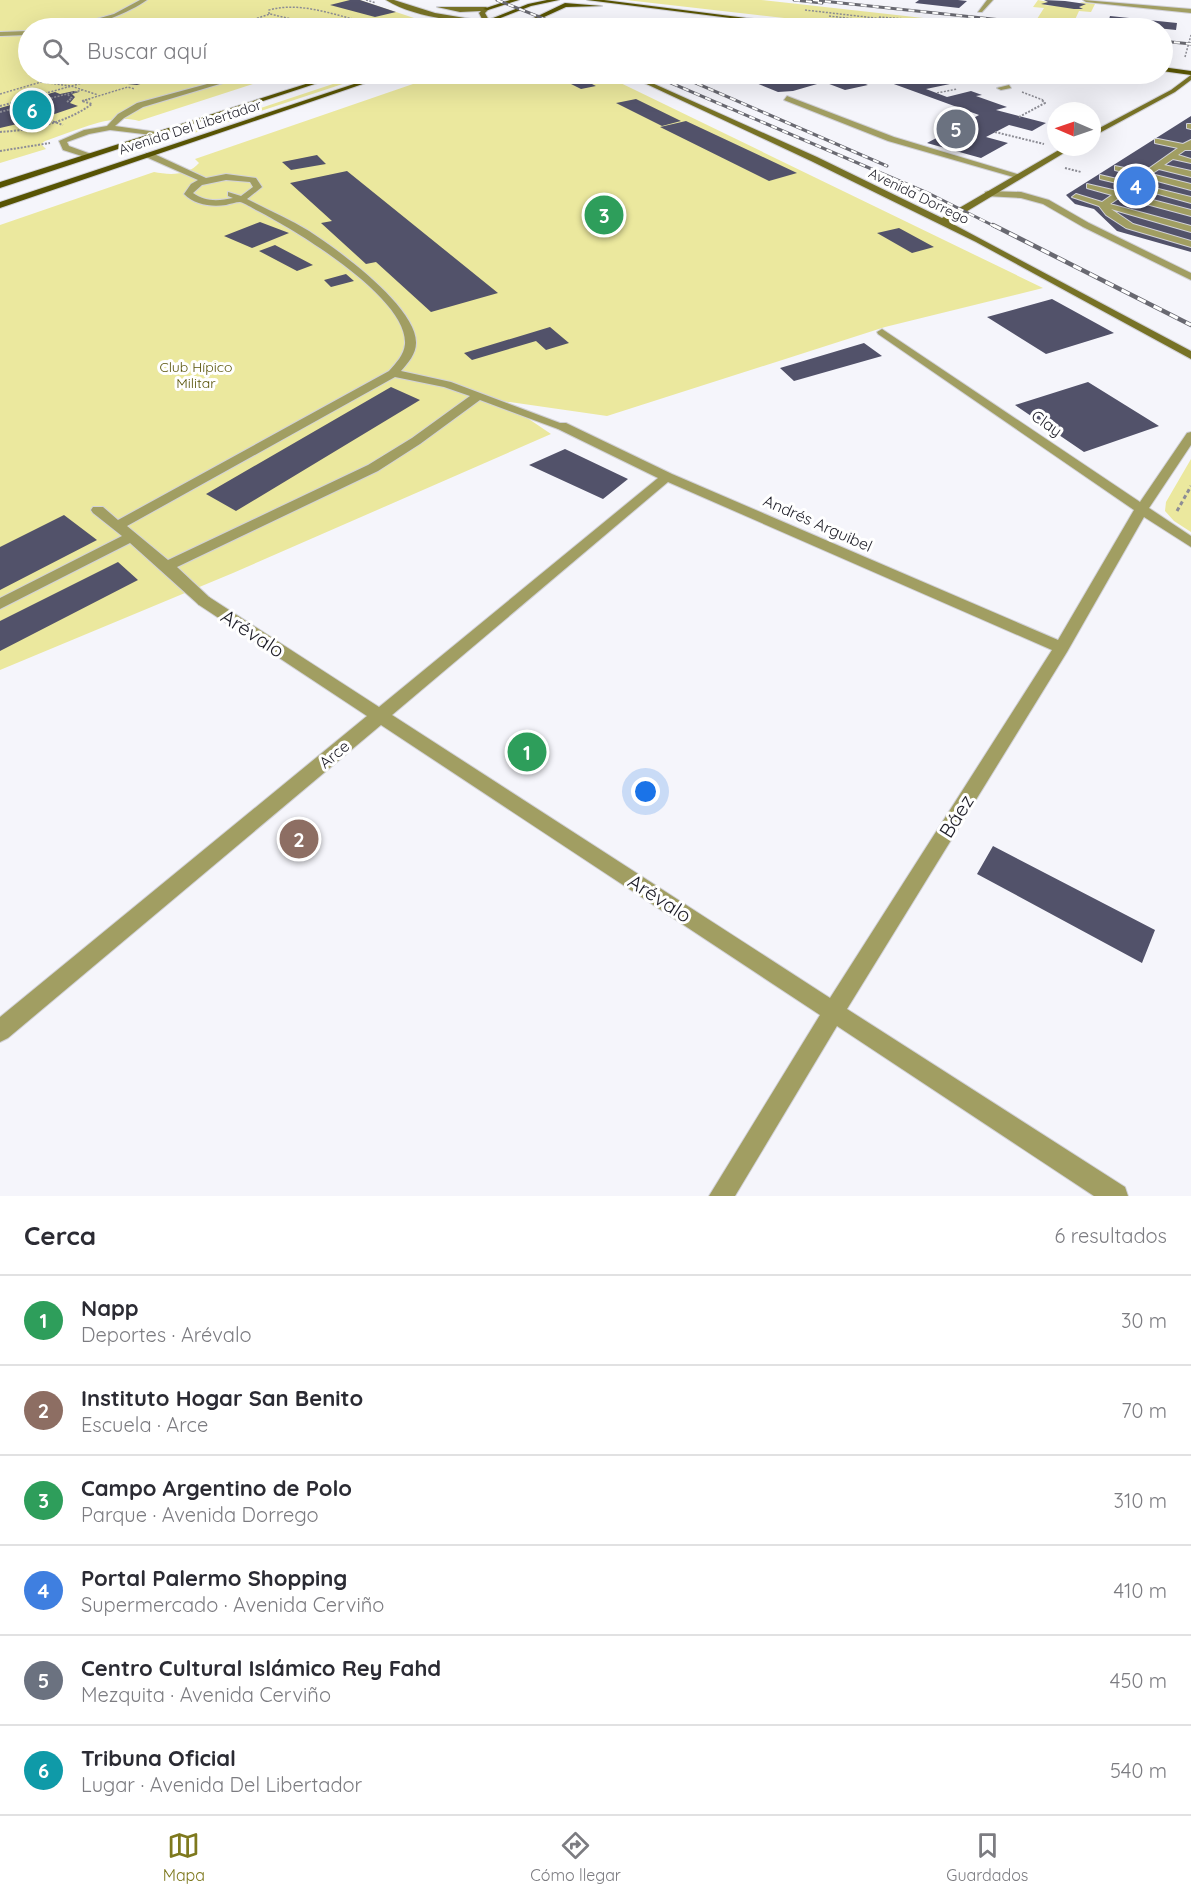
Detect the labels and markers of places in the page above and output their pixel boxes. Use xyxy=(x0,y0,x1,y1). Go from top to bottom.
pin: 6 xyxy=(12,88,51,132)
pin: 5 xyxy=(936,106,976,152)
pin: 4 xyxy=(1116,164,1156,208)
pin: 3 xyxy=(584,192,624,238)
pin: 1 xyxy=(508,730,546,774)
pin: 2 xyxy=(280,816,318,862)

